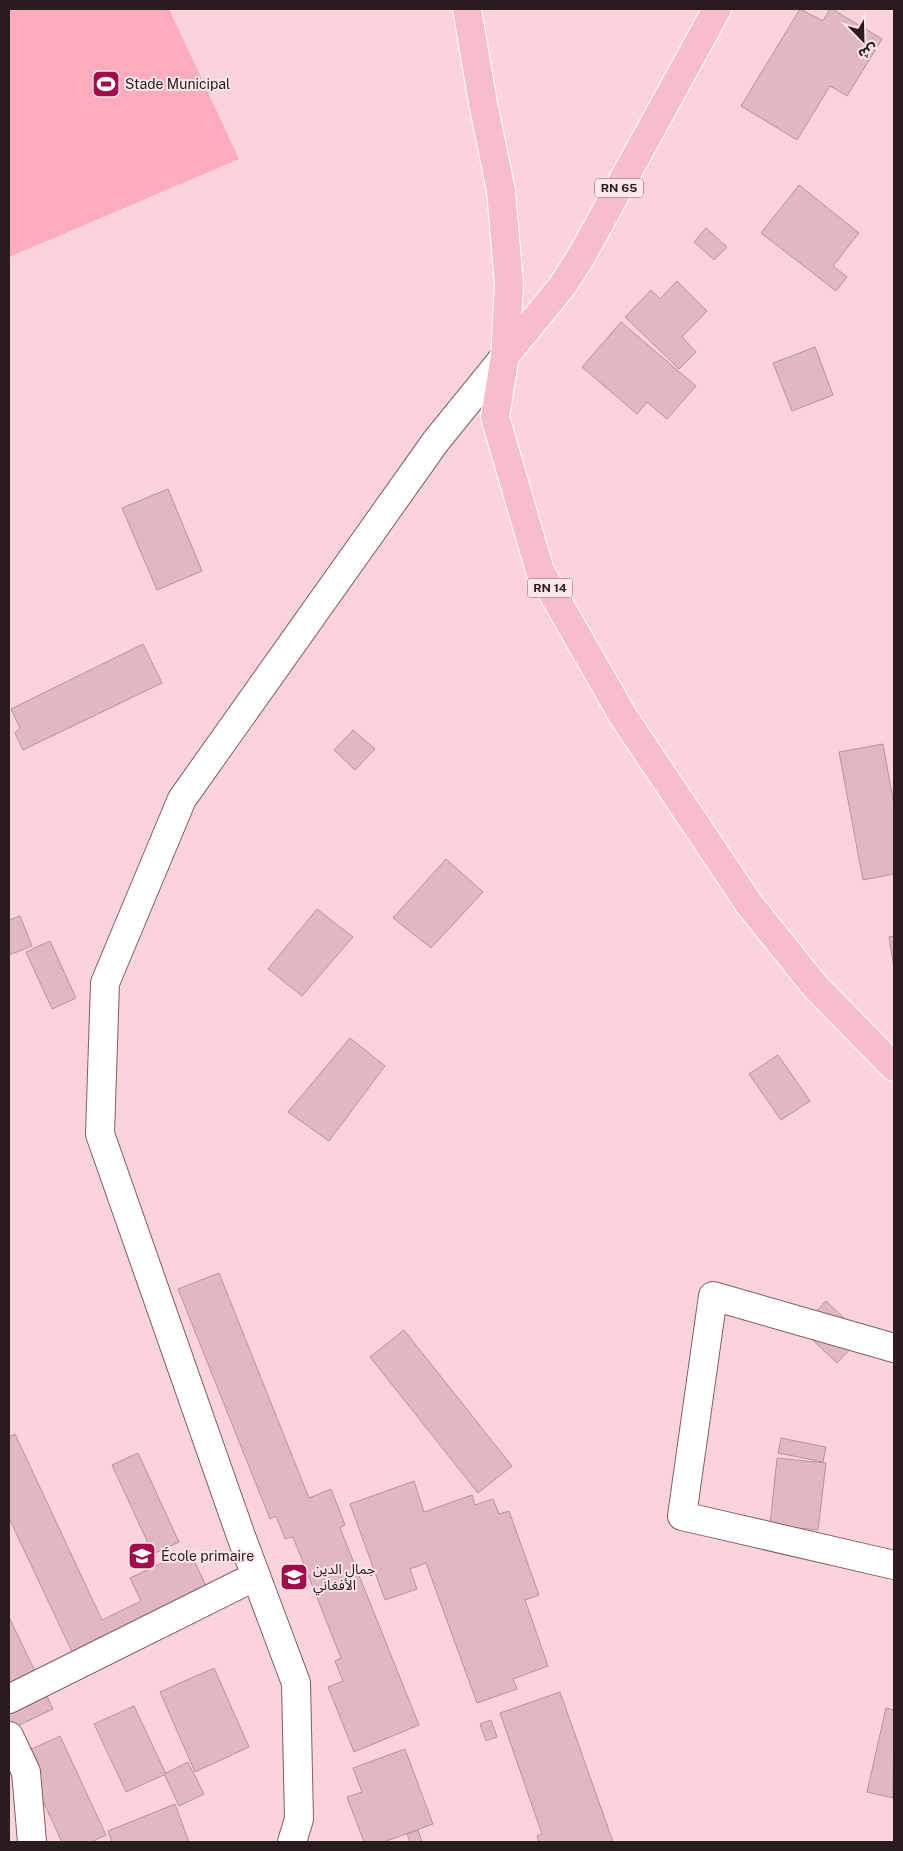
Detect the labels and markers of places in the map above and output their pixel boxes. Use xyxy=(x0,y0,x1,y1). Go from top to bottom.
sports icon: Stade Municipal xyxy=(91,69,121,99)
place label: Stade Municipal xyxy=(125,76,230,92)
school or university icon: École primaire xyxy=(127,1541,157,1571)
place label: École primaire xyxy=(161,1547,254,1564)
place label: جمال الدين الأفغاني xyxy=(313,1561,375,1596)
school or university icon: جمال الدين الأفغاني xyxy=(279,1562,309,1592)

